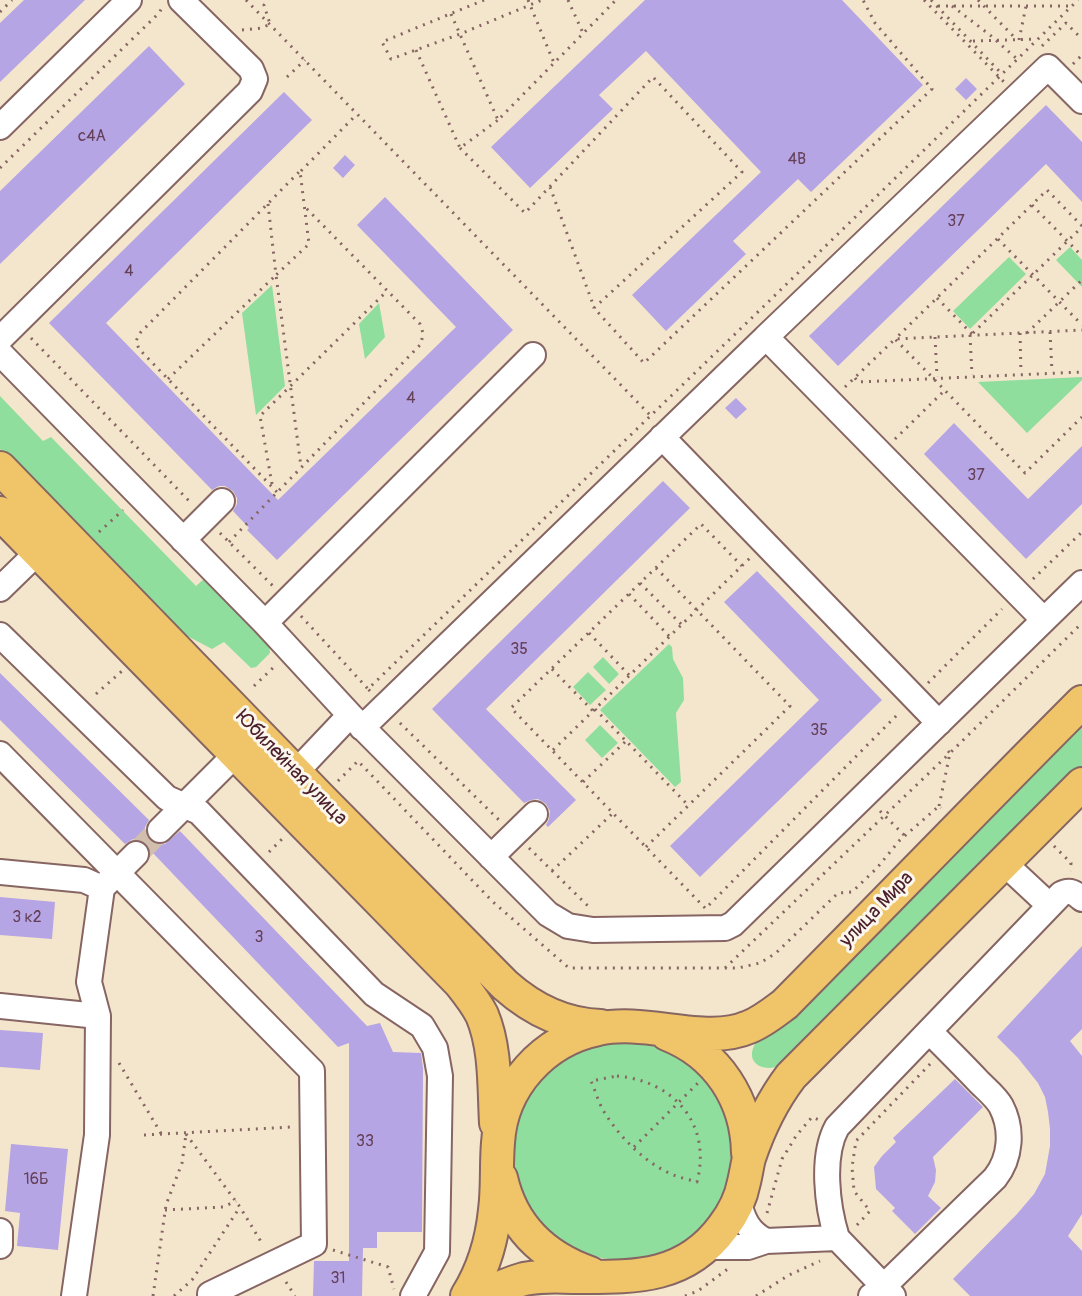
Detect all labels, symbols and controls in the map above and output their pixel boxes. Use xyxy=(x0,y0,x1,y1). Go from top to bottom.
house number: с4А xyxy=(78,127,106,147)
house number: 4В xyxy=(788,150,806,170)
house number: 37 xyxy=(947,212,965,232)
house number: 4 xyxy=(124,262,134,282)
house number: 4 xyxy=(406,389,416,409)
house number: 37 xyxy=(967,466,985,486)
house number: 35 xyxy=(510,640,528,660)
street label: Юбилейная улица xyxy=(230,706,352,830)
house number: 35 xyxy=(810,721,828,741)
street label: улица Мира xyxy=(835,867,919,953)
house number: 3 к2 xyxy=(12,908,42,928)
house number: 3 xyxy=(255,928,263,948)
house number: 33 xyxy=(356,1132,374,1152)
house number: 16Б xyxy=(23,1170,49,1190)
house number: 31 xyxy=(330,1269,346,1289)

